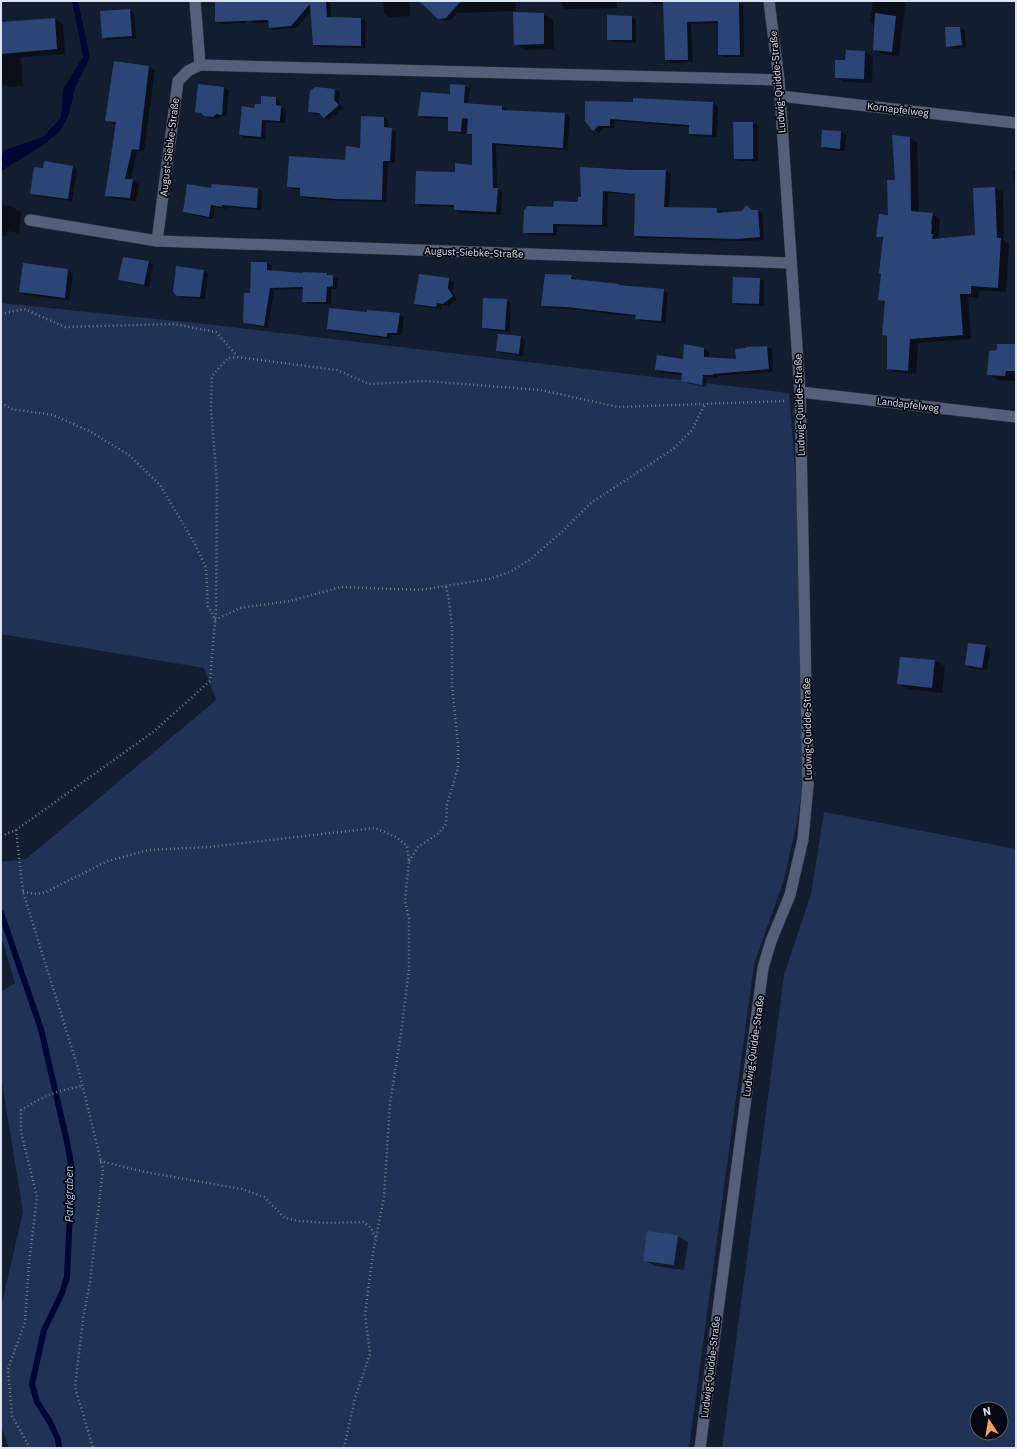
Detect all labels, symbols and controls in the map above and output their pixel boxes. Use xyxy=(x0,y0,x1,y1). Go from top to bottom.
street label: Ludwig-Quidde-Straße xyxy=(767,30,788,134)
street label: August-Siebke-Straße xyxy=(157,97,182,197)
street label: Kornapfelweg xyxy=(866,99,930,120)
street label: August-Siebke-Straße xyxy=(424,244,524,261)
street label: Ludwig-Quidde-Straße xyxy=(791,353,808,456)
street label: Landapfelweg xyxy=(876,394,941,415)
street label: Ludwig-Quidde-Straße xyxy=(800,677,815,780)
street label: Ludwig-Quidde-Straße xyxy=(740,994,767,1098)
water label: Parkgraben xyxy=(62,1166,76,1222)
street label: Ludwig-Quidde-Straße xyxy=(698,1315,723,1419)
north arrow xyxy=(969,1401,1009,1441)
text: N xyxy=(982,1404,992,1419)

